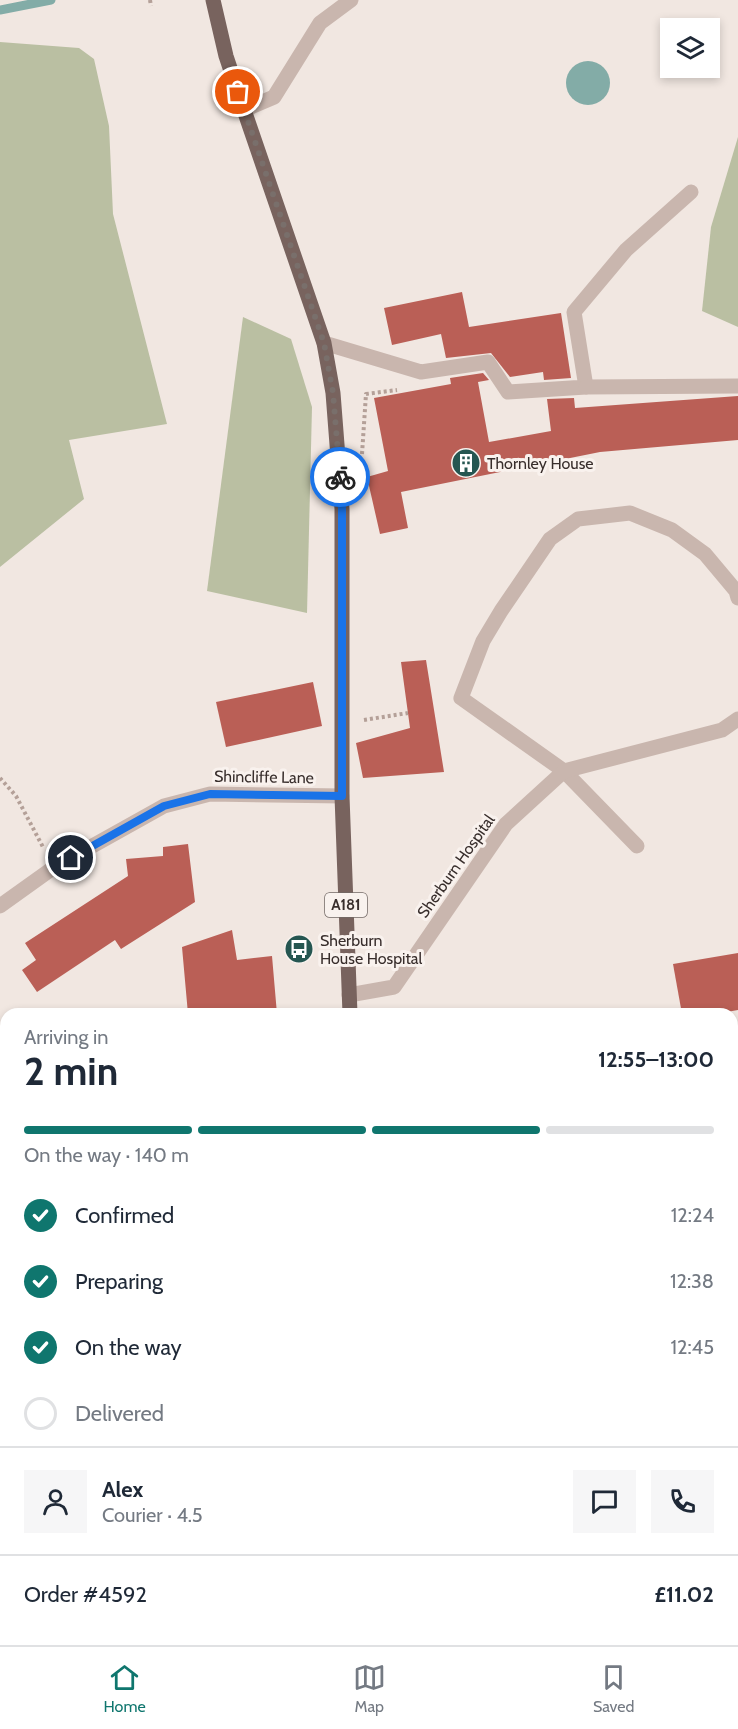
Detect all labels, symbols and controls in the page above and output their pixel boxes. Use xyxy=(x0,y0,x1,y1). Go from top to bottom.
map controls xyxy=(660,18,720,78)
button: layers xyxy=(660,18,720,78)
pin xyxy=(212,66,263,117)
icon: bag xyxy=(221,75,254,108)
courier xyxy=(310,447,370,507)
building icon: Thornley House xyxy=(450,447,482,479)
place label: Thornley House xyxy=(487,454,593,473)
icon: bike xyxy=(324,461,357,494)
street label: Shincliffe Lane xyxy=(214,767,314,787)
street label: Sherburn Hospital xyxy=(413,811,499,921)
pin xyxy=(45,832,96,883)
icon: home xyxy=(54,841,87,874)
road number: A181 xyxy=(325,893,367,917)
place label: Sherburn House Hospital xyxy=(320,931,423,968)
bus stop icon: Sherburn House Hospital xyxy=(283,933,315,965)
text: Arriving in xyxy=(24,1025,108,1049)
text: 12:55–13:00 xyxy=(598,1046,714,1073)
text: 2 min xyxy=(24,1047,118,1095)
text: On the way · 140 m xyxy=(24,1143,189,1167)
icon: check xyxy=(24,1199,57,1232)
text: Confirmed xyxy=(75,1202,174,1229)
text: 12:24 xyxy=(671,1203,714,1227)
icon: check xyxy=(24,1265,57,1298)
text: Preparing xyxy=(75,1268,163,1295)
text: 12:38 xyxy=(670,1269,714,1293)
icon: check xyxy=(24,1331,57,1364)
text: On the way xyxy=(75,1334,182,1361)
text: 12:45 xyxy=(670,1335,714,1359)
text: Delivered xyxy=(75,1400,164,1427)
button: person xyxy=(24,1470,87,1533)
button: chat xyxy=(573,1470,636,1533)
button: phone xyxy=(651,1470,714,1533)
text: Alex xyxy=(102,1476,143,1503)
text: Courier · 4.5 xyxy=(102,1503,203,1527)
text: Order #4592 xyxy=(24,1581,147,1608)
text: £11.02 xyxy=(654,1581,714,1608)
tab: Home xyxy=(104,1661,146,1716)
tab: Map xyxy=(353,1661,386,1716)
tab: Saved xyxy=(593,1661,634,1716)

